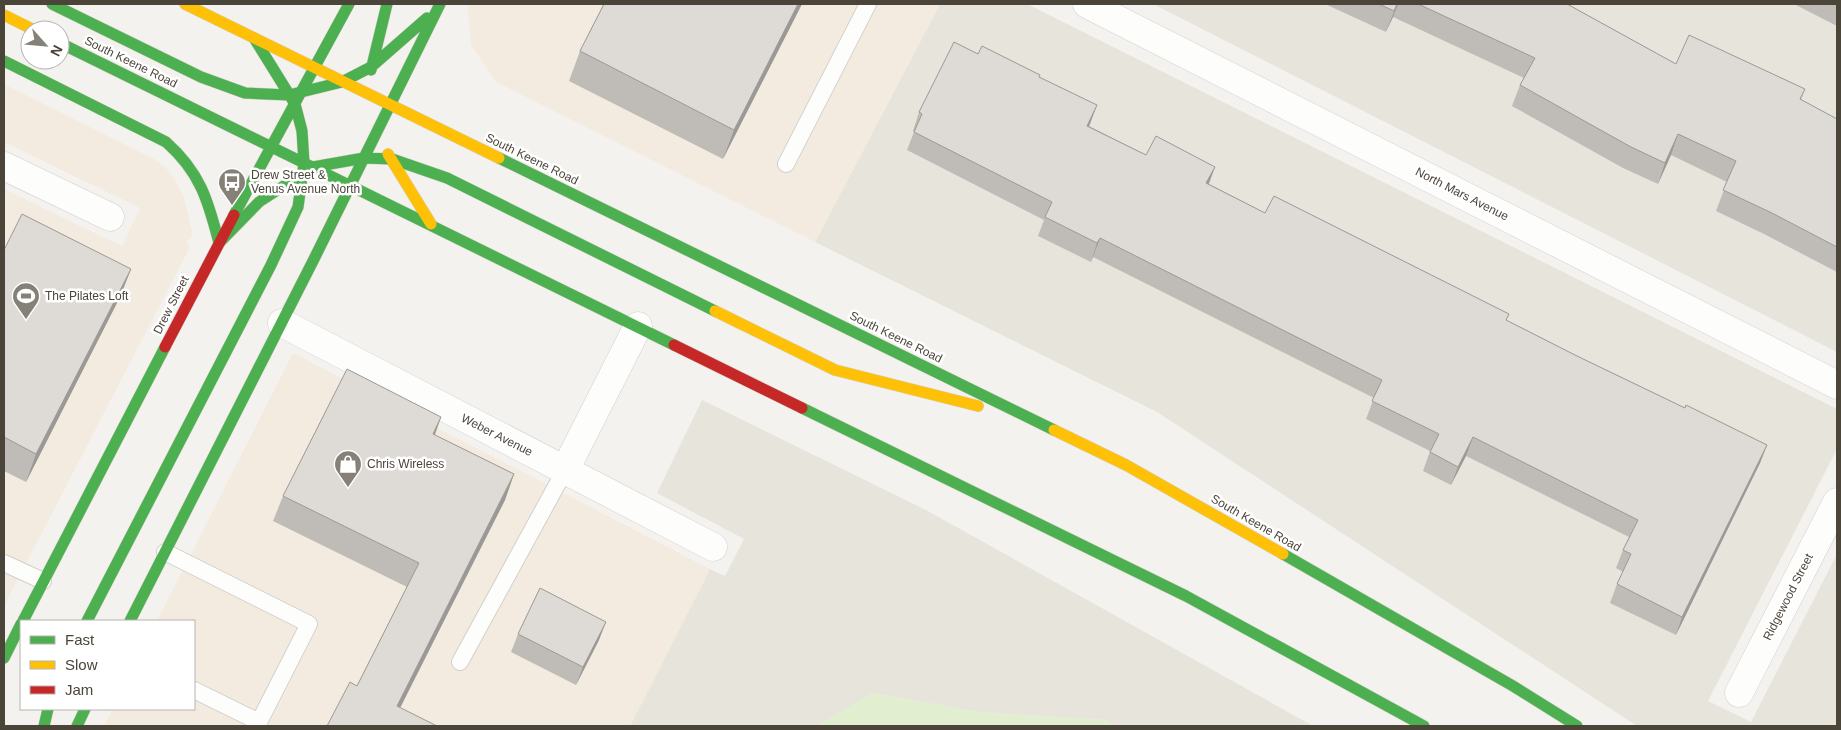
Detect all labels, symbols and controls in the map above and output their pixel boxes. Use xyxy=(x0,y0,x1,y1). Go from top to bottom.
north arrow xyxy=(20,20,70,70)
street label: South Keene Road xyxy=(82,33,180,91)
text: N xyxy=(47,43,66,59)
street label: South Keene Road xyxy=(483,130,581,188)
street label: North Mars Avenue xyxy=(1413,164,1511,224)
bus stop icon: Drew Street & Venus Avenue North xyxy=(217,167,247,206)
place label: Drew Street & Venus Avenue North xyxy=(251,168,360,196)
street label: Drew Street xyxy=(150,273,192,336)
sports icon: The Pilates Loft xyxy=(11,281,41,320)
place label: The Pilates Loft xyxy=(45,289,129,303)
street label: South Keene Road xyxy=(847,308,945,366)
street label: Weber Avenue xyxy=(459,411,535,459)
shop icon: Chris Wireless xyxy=(333,449,363,488)
place label: Chris Wireless xyxy=(367,457,444,471)
street label: South Keene Road xyxy=(1209,492,1303,554)
street label: Ridgewood Street xyxy=(1760,551,1816,643)
legend xyxy=(20,620,195,710)
text: Fast xyxy=(65,631,95,648)
text: Slow xyxy=(65,656,98,673)
text: Jam xyxy=(65,681,93,698)

